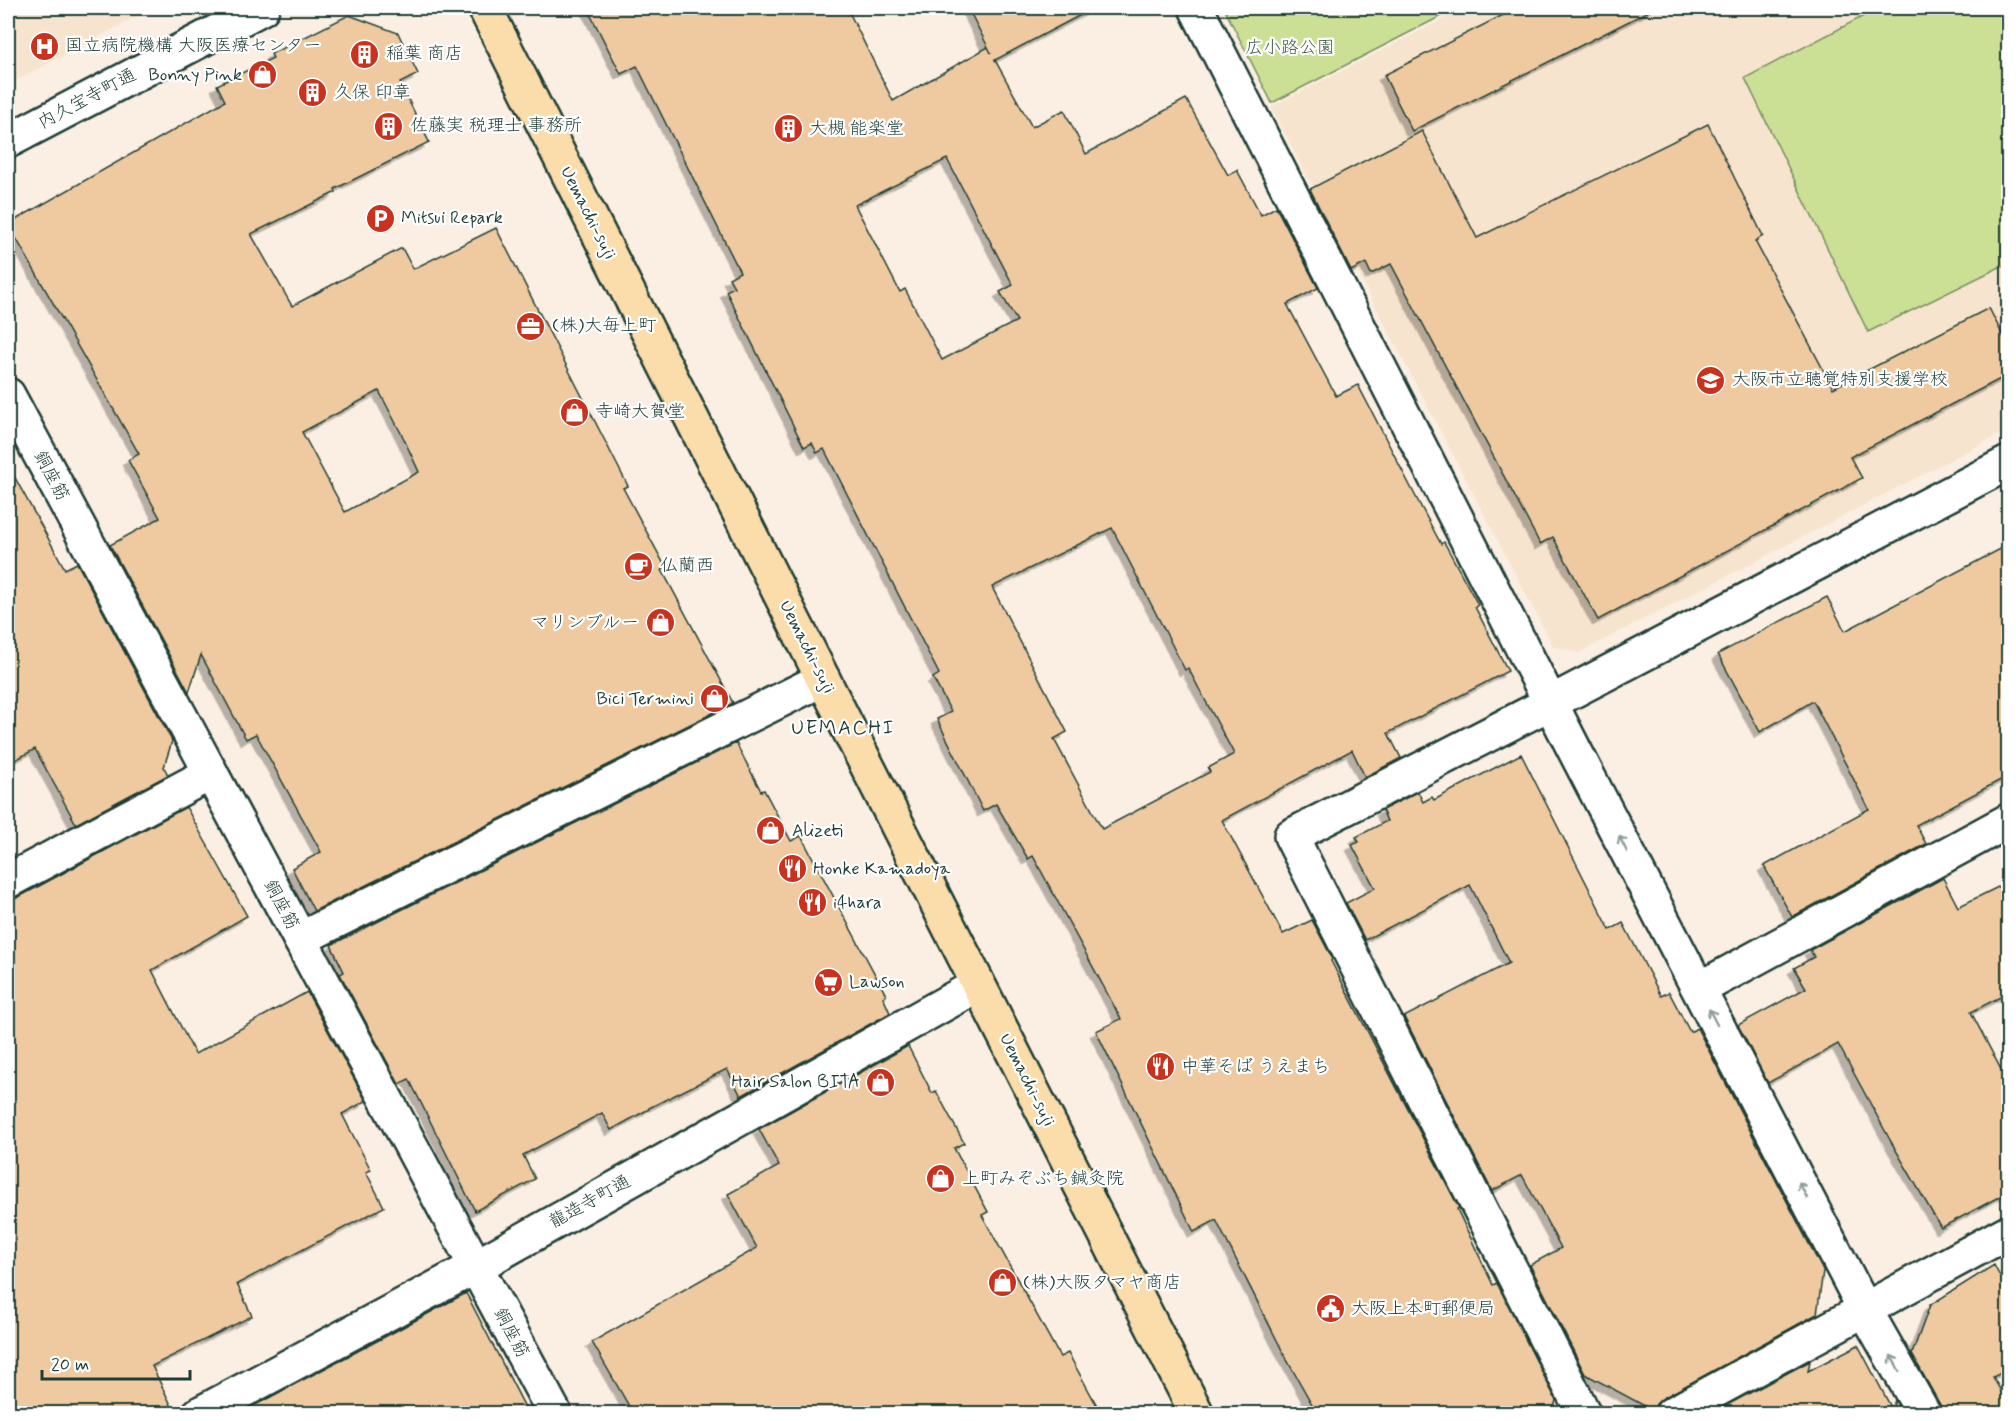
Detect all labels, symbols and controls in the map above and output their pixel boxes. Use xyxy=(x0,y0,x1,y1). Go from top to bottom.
hospital icon: 国立病院機構 大阪医療センター xyxy=(28,30,60,62)
place label: 国立病院機構 大阪医療センター xyxy=(65,34,321,58)
park label: 広小路公園 xyxy=(1245,36,1335,60)
building icon: 稲葉 商店 xyxy=(349,38,381,70)
place label: 稲葉 商店 xyxy=(386,42,463,66)
shop icon: Bonny Pink xyxy=(247,59,279,91)
street label: 内久宝寺町通 xyxy=(34,63,140,135)
place label: Bonny Pink xyxy=(148,63,242,87)
building icon: 久保 印章 xyxy=(297,77,329,109)
place label: 久保 印章 xyxy=(334,81,411,105)
building icon: 佐藤実 税理士 事務所 xyxy=(373,110,405,142)
building icon: 大槻 能楽堂 xyxy=(772,113,804,145)
place label: 佐藤実 税理士 事務所 xyxy=(410,114,582,138)
place label: 大槻 能楽堂 xyxy=(809,117,904,141)
street label: Uemachi-suji xyxy=(554,162,622,264)
parking icon: Mitsui Repark xyxy=(364,202,396,234)
place label: Mitsui Repark xyxy=(401,206,503,230)
office icon: (株)大毎上町 xyxy=(515,310,547,342)
place label: (株)大毎上町 xyxy=(552,314,656,338)
school or university icon: 大阪市立聴覚特別支援学校 xyxy=(1695,364,1727,396)
place label: 大阪市立聴覚特別支援学校 xyxy=(1732,368,1948,392)
shop icon: 寺崎大賀堂 xyxy=(558,396,590,428)
place label: 寺崎大賀堂 xyxy=(595,400,685,424)
street label: 銅座筋 xyxy=(28,447,74,505)
cafe icon: 仏蘭西 xyxy=(623,550,655,582)
place label: 仏蘭西 xyxy=(660,554,714,578)
street label: Uemachi-suji xyxy=(773,596,841,698)
shop icon: マリンブルー xyxy=(644,607,676,639)
place label: マリンブルー xyxy=(531,611,639,635)
shop icon: Bici Termini xyxy=(699,683,731,715)
place label: Bici Termini xyxy=(596,687,694,711)
district label: UEMACHI xyxy=(791,715,895,742)
shop icon: Alizeti xyxy=(755,815,787,847)
place label: Alizeti xyxy=(792,819,843,843)
one-way arrow xyxy=(1617,836,1628,854)
restaurant icon: Honke Kamadoya xyxy=(776,853,808,885)
place label: Honke Kamadoya xyxy=(813,857,951,881)
street label: 銅座筋 xyxy=(258,876,304,934)
restaurant icon: i4hara xyxy=(796,887,828,919)
place label: i4hara xyxy=(833,891,881,915)
supermarket icon: Lawson xyxy=(812,966,844,998)
place label: Lawson xyxy=(849,970,905,994)
one-way arrow xyxy=(1707,1009,1718,1027)
street label: Uemachi-suji xyxy=(993,1029,1061,1131)
restaurant icon: 中華そば うえまち xyxy=(1144,1051,1176,1083)
place label: 中華そば うえまち xyxy=(1181,1055,1330,1079)
shop icon: Hair Salon BITA xyxy=(865,1066,897,1098)
place label: Hair Salon BITA xyxy=(731,1070,860,1094)
shop icon: 上町みぞぶち鍼灸院 xyxy=(925,1163,957,1195)
place label: 上町みぞぶち鍼灸院 xyxy=(962,1167,1124,1191)
street label: 龍造寺町通 xyxy=(545,1170,635,1234)
one-way arrow xyxy=(1797,1182,1808,1200)
shop icon: (株)大阪タマヤ商店 xyxy=(986,1267,1018,1299)
place label: (株)大阪タマヤ商店 xyxy=(1023,1271,1181,1295)
public building icon: 大阪上本町郵便局 xyxy=(1314,1293,1346,1325)
place label: 大阪上本町郵便局 xyxy=(1351,1297,1495,1321)
street label: 銅座筋 xyxy=(488,1304,534,1362)
scale bar xyxy=(42,1343,190,1381)
text: 20 m xyxy=(51,1353,89,1377)
one-way arrow xyxy=(1889,1354,1900,1372)

